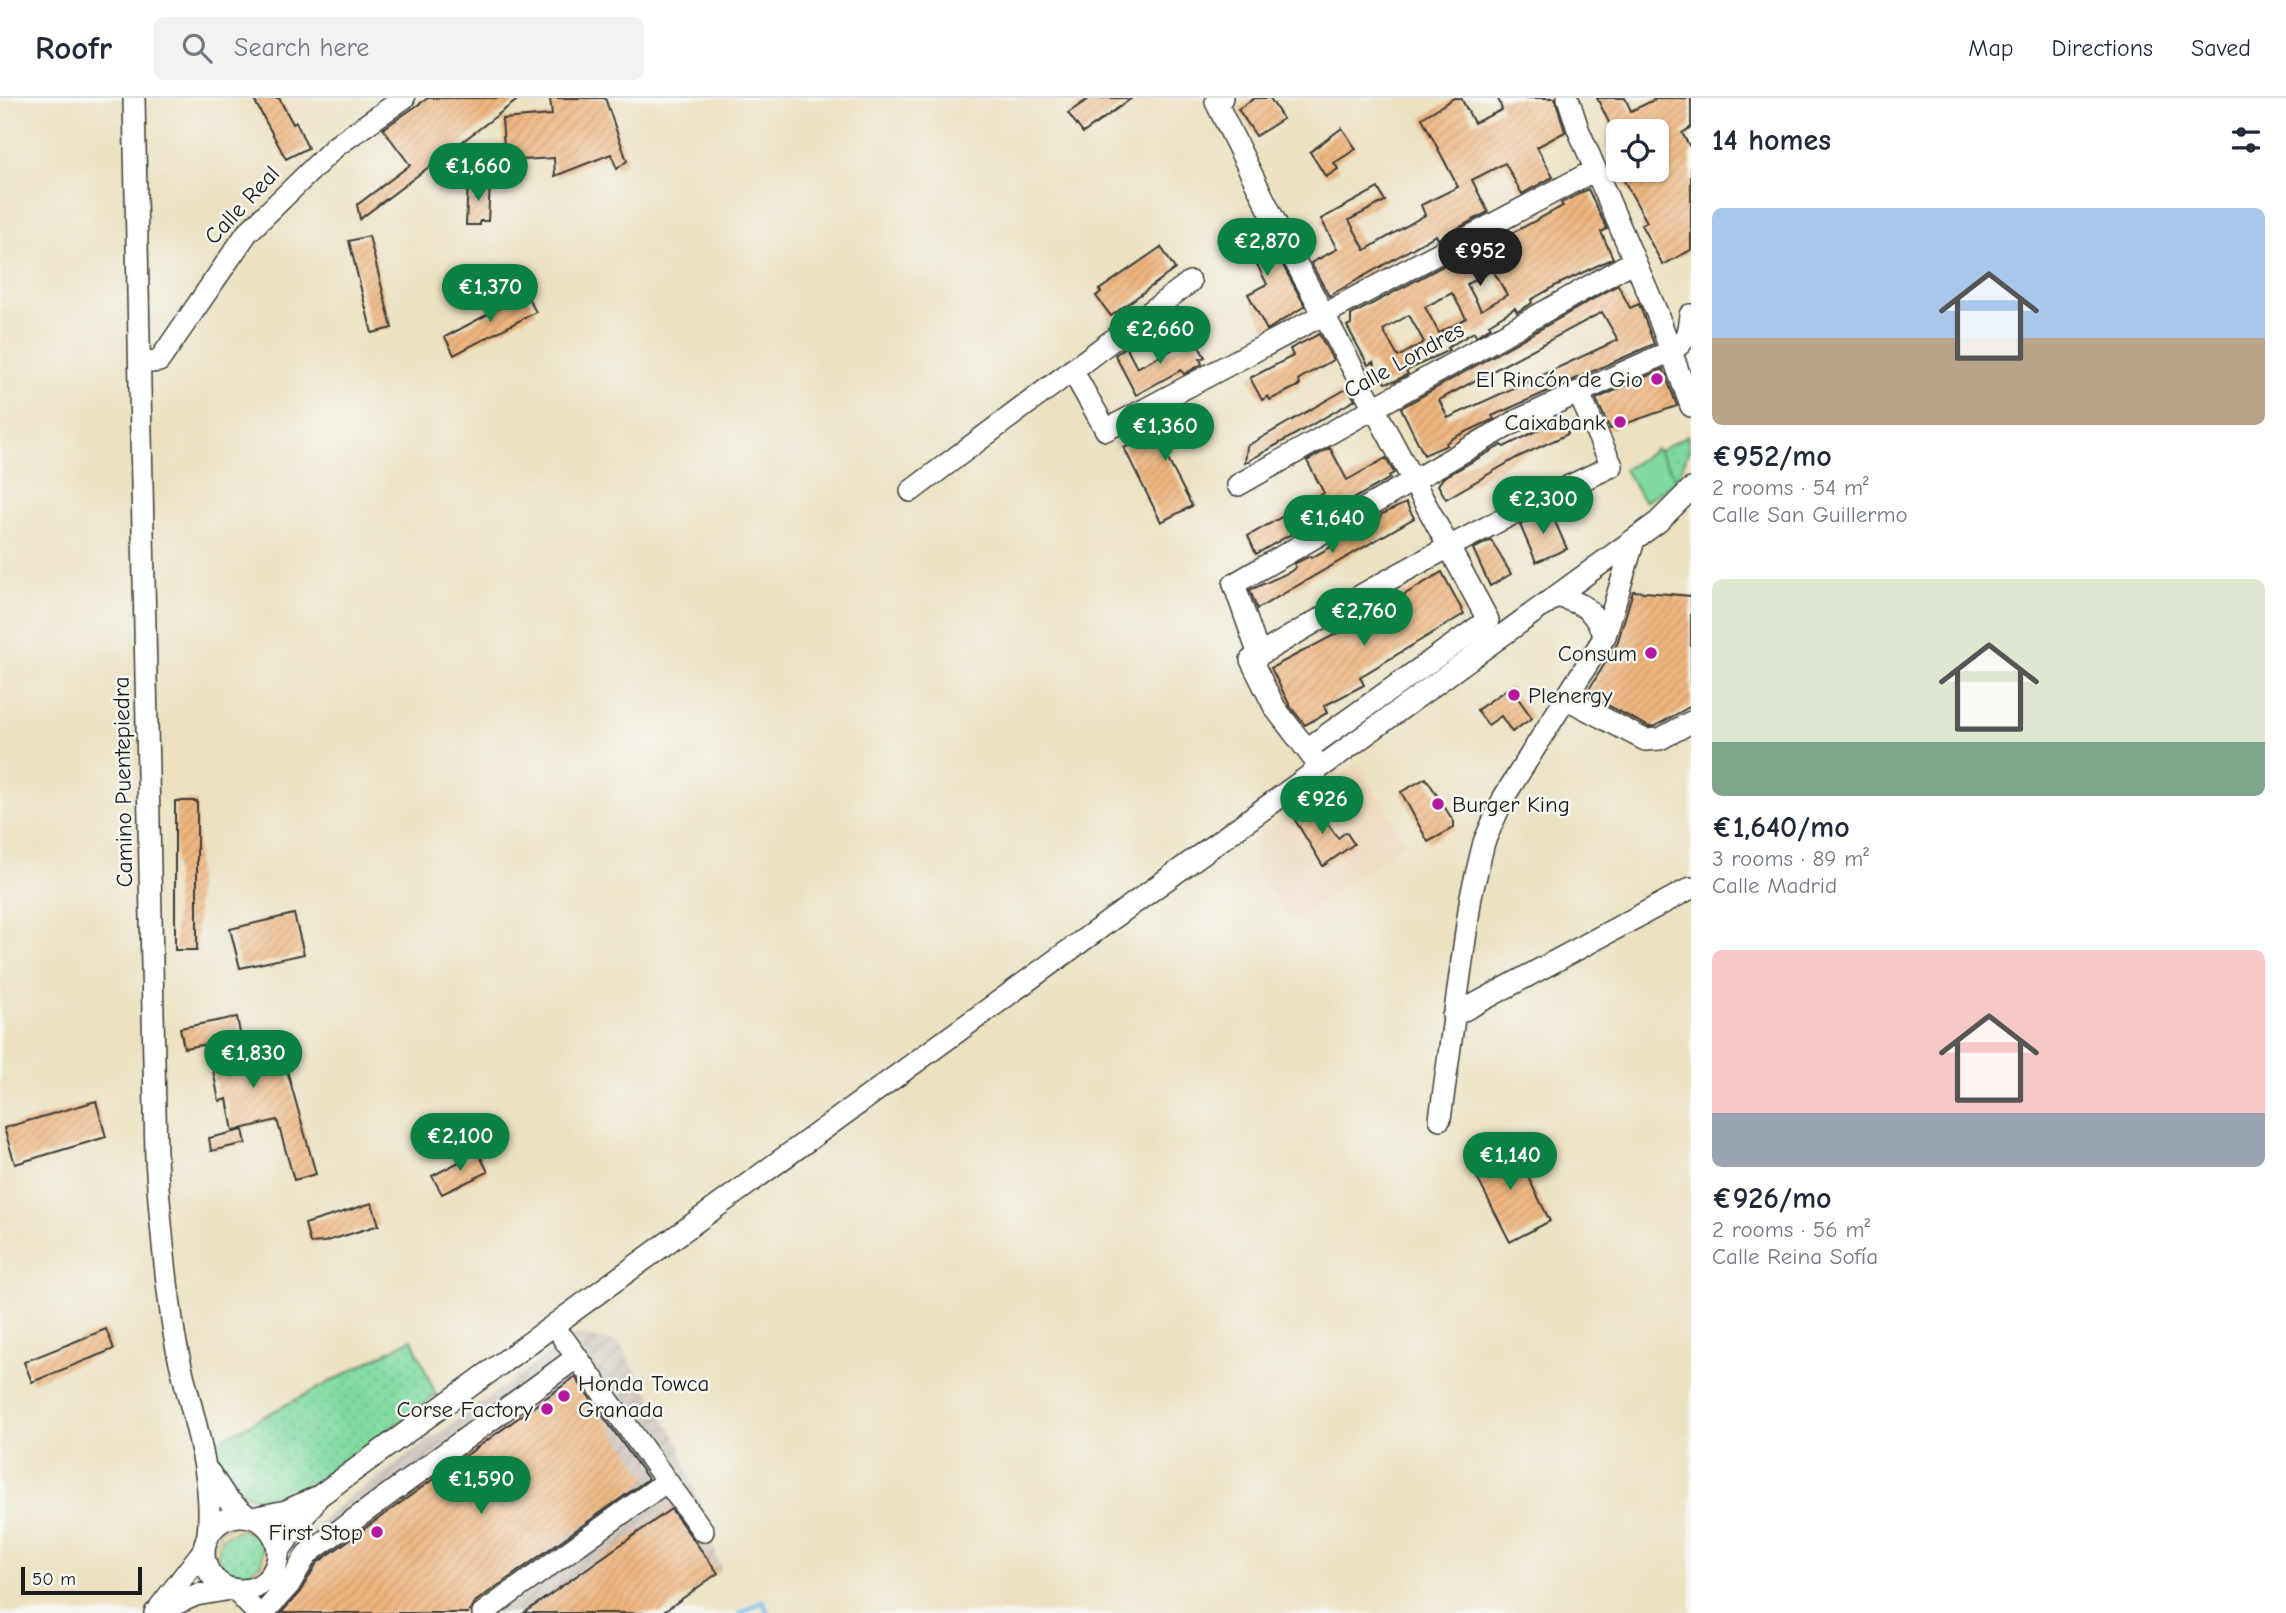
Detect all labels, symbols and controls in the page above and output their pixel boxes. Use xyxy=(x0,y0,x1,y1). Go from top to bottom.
search box xyxy=(154,17,644,80)
text: Roofr xyxy=(35,29,112,67)
icon: search xyxy=(178,29,216,67)
text: Search here xyxy=(234,33,369,63)
text: Map xyxy=(1968,34,2014,62)
text: Directions xyxy=(2052,34,2153,62)
text: Saved xyxy=(2191,34,2251,62)
map controls xyxy=(1606,119,1669,182)
button: locate xyxy=(1606,119,1669,182)
icon: filters xyxy=(2227,121,2265,159)
text: 14 homes xyxy=(1712,123,1831,158)
pin: €1,660 xyxy=(421,144,535,203)
text: €1,660 xyxy=(445,152,511,179)
street label: Calle Real xyxy=(199,160,285,250)
pin: €2,870 xyxy=(1210,218,1324,278)
text: €2,870 xyxy=(1234,227,1300,254)
pin: €952 xyxy=(1439,228,1521,288)
text: €952 xyxy=(1454,237,1506,264)
icon: home xyxy=(1926,253,2052,379)
pin: €1,370 xyxy=(433,264,547,324)
text: €1,370 xyxy=(458,273,522,300)
pin: €2,660 xyxy=(1103,306,1217,366)
text: €2,660 xyxy=(1126,315,1194,342)
street label: Calle Londres xyxy=(1339,316,1469,404)
place label: El Rincón de Gio xyxy=(1476,366,1643,393)
marker: El Rincón de Gio xyxy=(1649,371,1665,387)
pin: €1,360 xyxy=(1108,404,1222,463)
place label: Caixabank xyxy=(1505,409,1606,436)
text: €1,360 xyxy=(1132,412,1198,439)
marker: Caixabank xyxy=(1612,414,1628,430)
text: €952/mo xyxy=(1712,439,1832,474)
text: 2 rooms · 54 m² xyxy=(1712,474,1869,501)
pin: €2,300 xyxy=(1486,476,1600,536)
text: €2,300 xyxy=(1508,485,1578,512)
pin: €1,640 xyxy=(1275,496,1389,555)
text: Calle San Guillermo xyxy=(1712,501,1908,528)
text: €1,640 xyxy=(1299,504,1365,531)
pin: €2,760 xyxy=(1307,588,1421,648)
text: €2,760 xyxy=(1331,597,1397,624)
icon: home xyxy=(1926,624,2052,750)
place label: Consum xyxy=(1558,640,1637,667)
marker: Consum xyxy=(1643,645,1659,661)
street label: Camino Puentepiedra xyxy=(108,676,138,888)
place label: Plenergy xyxy=(1528,682,1613,709)
marker: Plenergy xyxy=(1506,687,1522,703)
pin: €926 xyxy=(1281,776,1363,836)
text: €926 xyxy=(1296,785,1348,812)
place label: Burger King xyxy=(1452,791,1570,818)
marker: Burger King xyxy=(1430,796,1446,812)
text: €1,640/mo xyxy=(1712,810,1850,845)
text: 3 rooms · 89 m² xyxy=(1712,845,1869,872)
text: Calle Madrid xyxy=(1712,872,1837,899)
icon: home xyxy=(1926,995,2052,1121)
pin: €1,830 xyxy=(196,1030,310,1090)
text: €1,830 xyxy=(220,1039,286,1066)
pin: €2,100 xyxy=(403,1114,517,1173)
text: €2,100 xyxy=(426,1122,494,1149)
pin: €1,140 xyxy=(1453,1132,1567,1192)
text: €1,140 xyxy=(1479,1141,1541,1168)
text: €926/mo xyxy=(1712,1181,1832,1216)
text: 2 rooms · 56 m² xyxy=(1712,1216,1870,1243)
text: Calle Reina Sofía xyxy=(1712,1243,1878,1270)
place label: Honda Towca Granada xyxy=(578,1370,709,1423)
marker: Honda Towca Granada xyxy=(556,1388,572,1404)
place label: Corse Factory xyxy=(396,1396,534,1423)
marker: Corse Factory xyxy=(539,1401,555,1417)
pin: €1,590 xyxy=(424,1456,538,1516)
text: €1,590 xyxy=(448,1465,514,1492)
place label: First Stop xyxy=(269,1519,363,1546)
marker: First Stop xyxy=(369,1524,385,1540)
scale bar xyxy=(21,1564,142,1596)
text: 50 m xyxy=(32,1568,76,1590)

